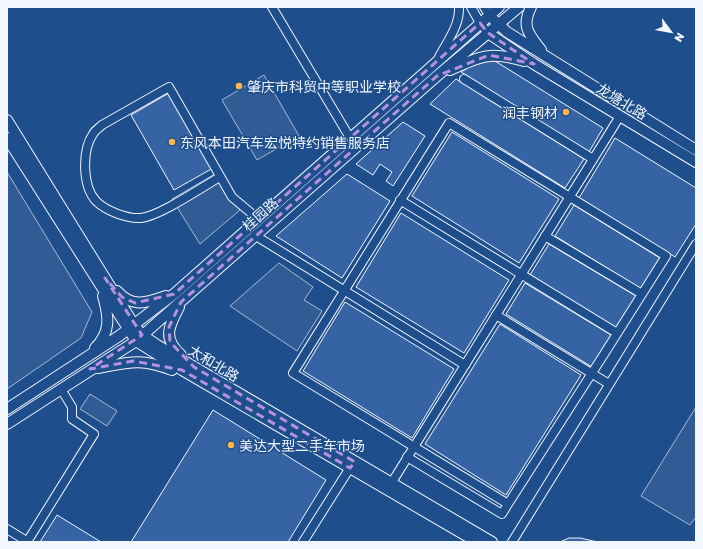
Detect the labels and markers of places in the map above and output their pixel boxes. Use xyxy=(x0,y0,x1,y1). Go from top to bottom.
place label: 肇庆市科贸中等职业学校 xyxy=(247,78,401,95)
marker: 肇庆市科贸中等职业学校 xyxy=(234,81,244,91)
place label: 润丰钢材 xyxy=(502,104,558,121)
marker: 润丰钢材 xyxy=(561,107,571,117)
place label: 东风本田汽车宏悦特约销售服务店 xyxy=(180,134,390,151)
marker: 东风本田汽车宏悦特约销售服务店 xyxy=(167,137,177,147)
place label: 美达大型二手车市场 xyxy=(239,437,365,454)
marker: 美达大型二手车市场 xyxy=(226,440,236,450)

